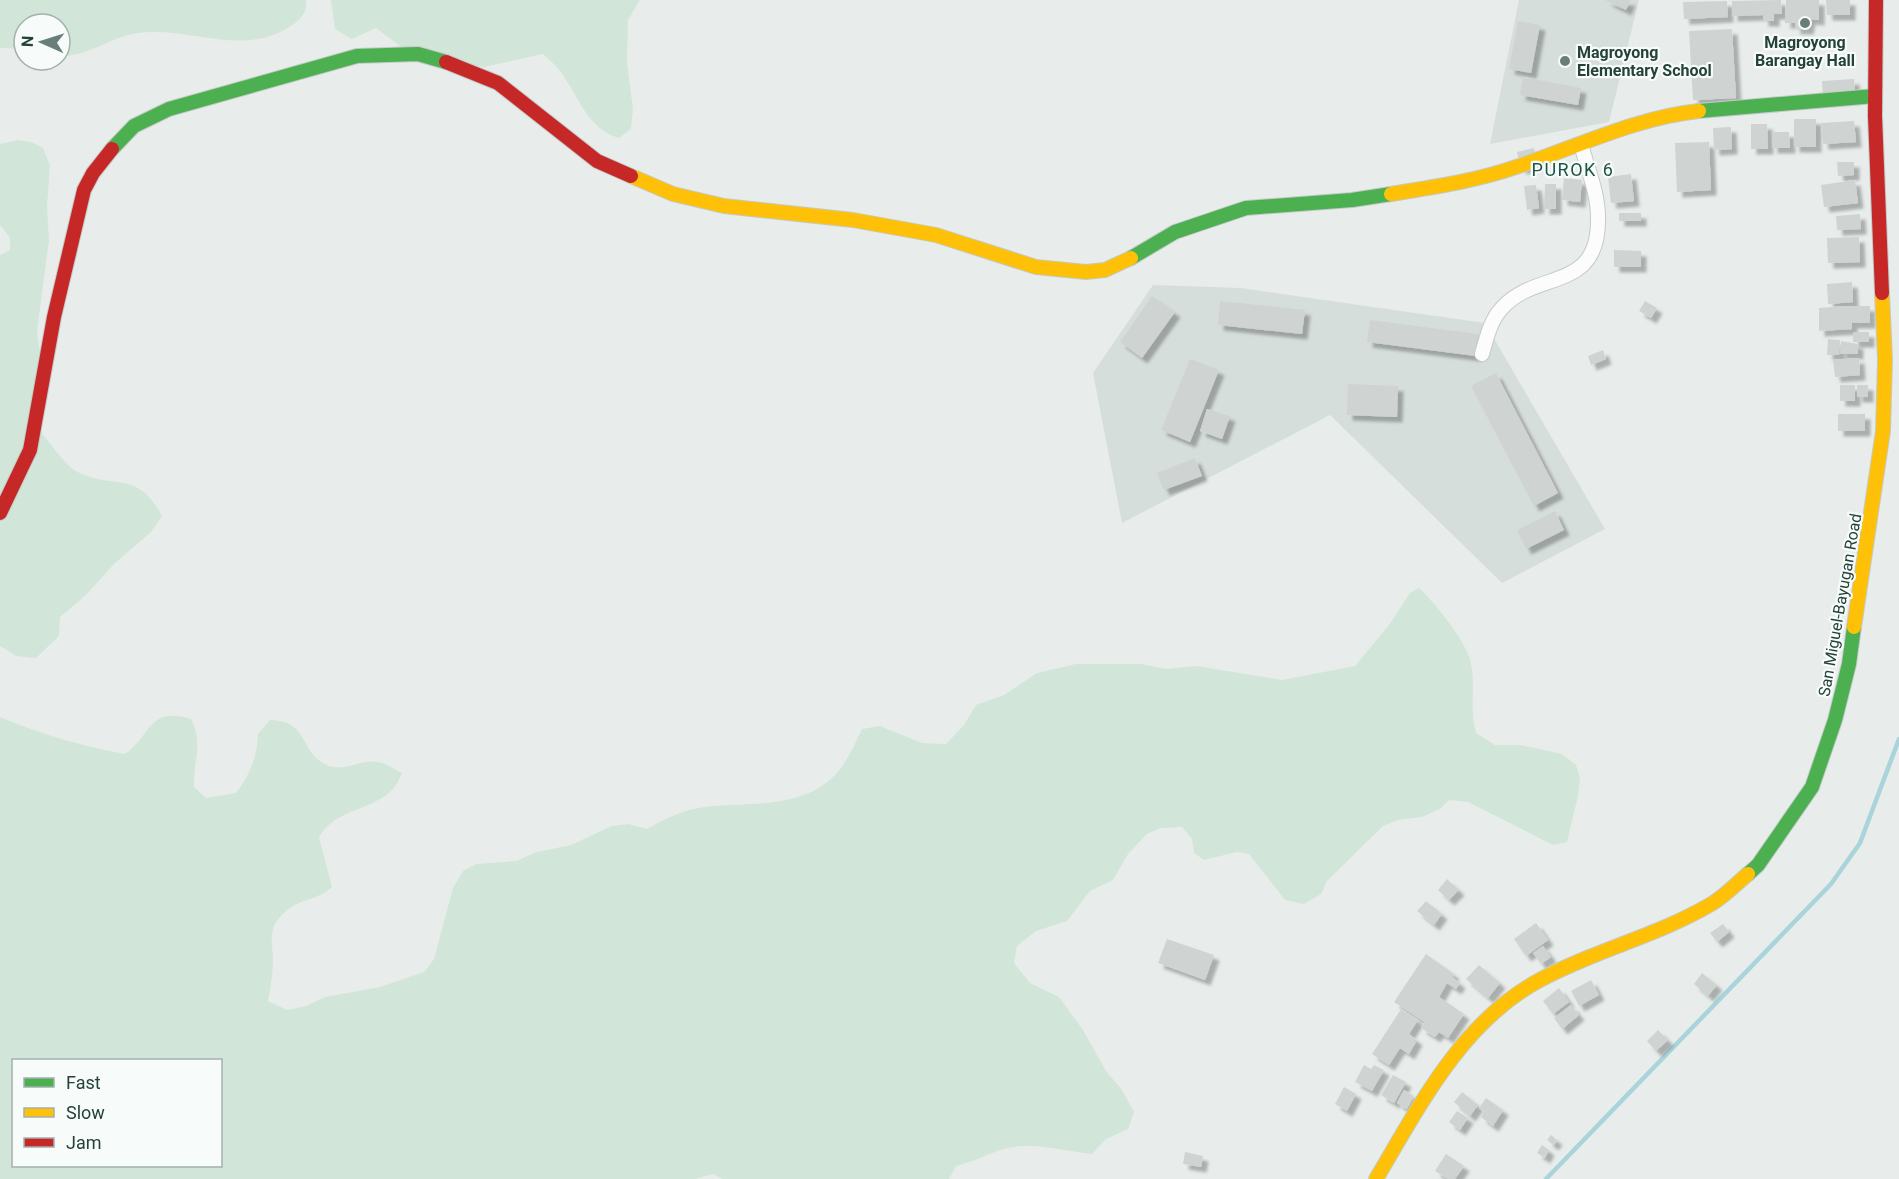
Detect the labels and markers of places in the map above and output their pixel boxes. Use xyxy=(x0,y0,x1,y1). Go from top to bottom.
marker: Magroyong Barangay Hall xyxy=(1798,16,1812,30)
place label: Magroyong Barangay Hall xyxy=(1755,33,1855,70)
place label: Magroyong Elementary School xyxy=(1577,43,1712,80)
marker: Magroyong Elementary School xyxy=(1558,54,1572,68)

